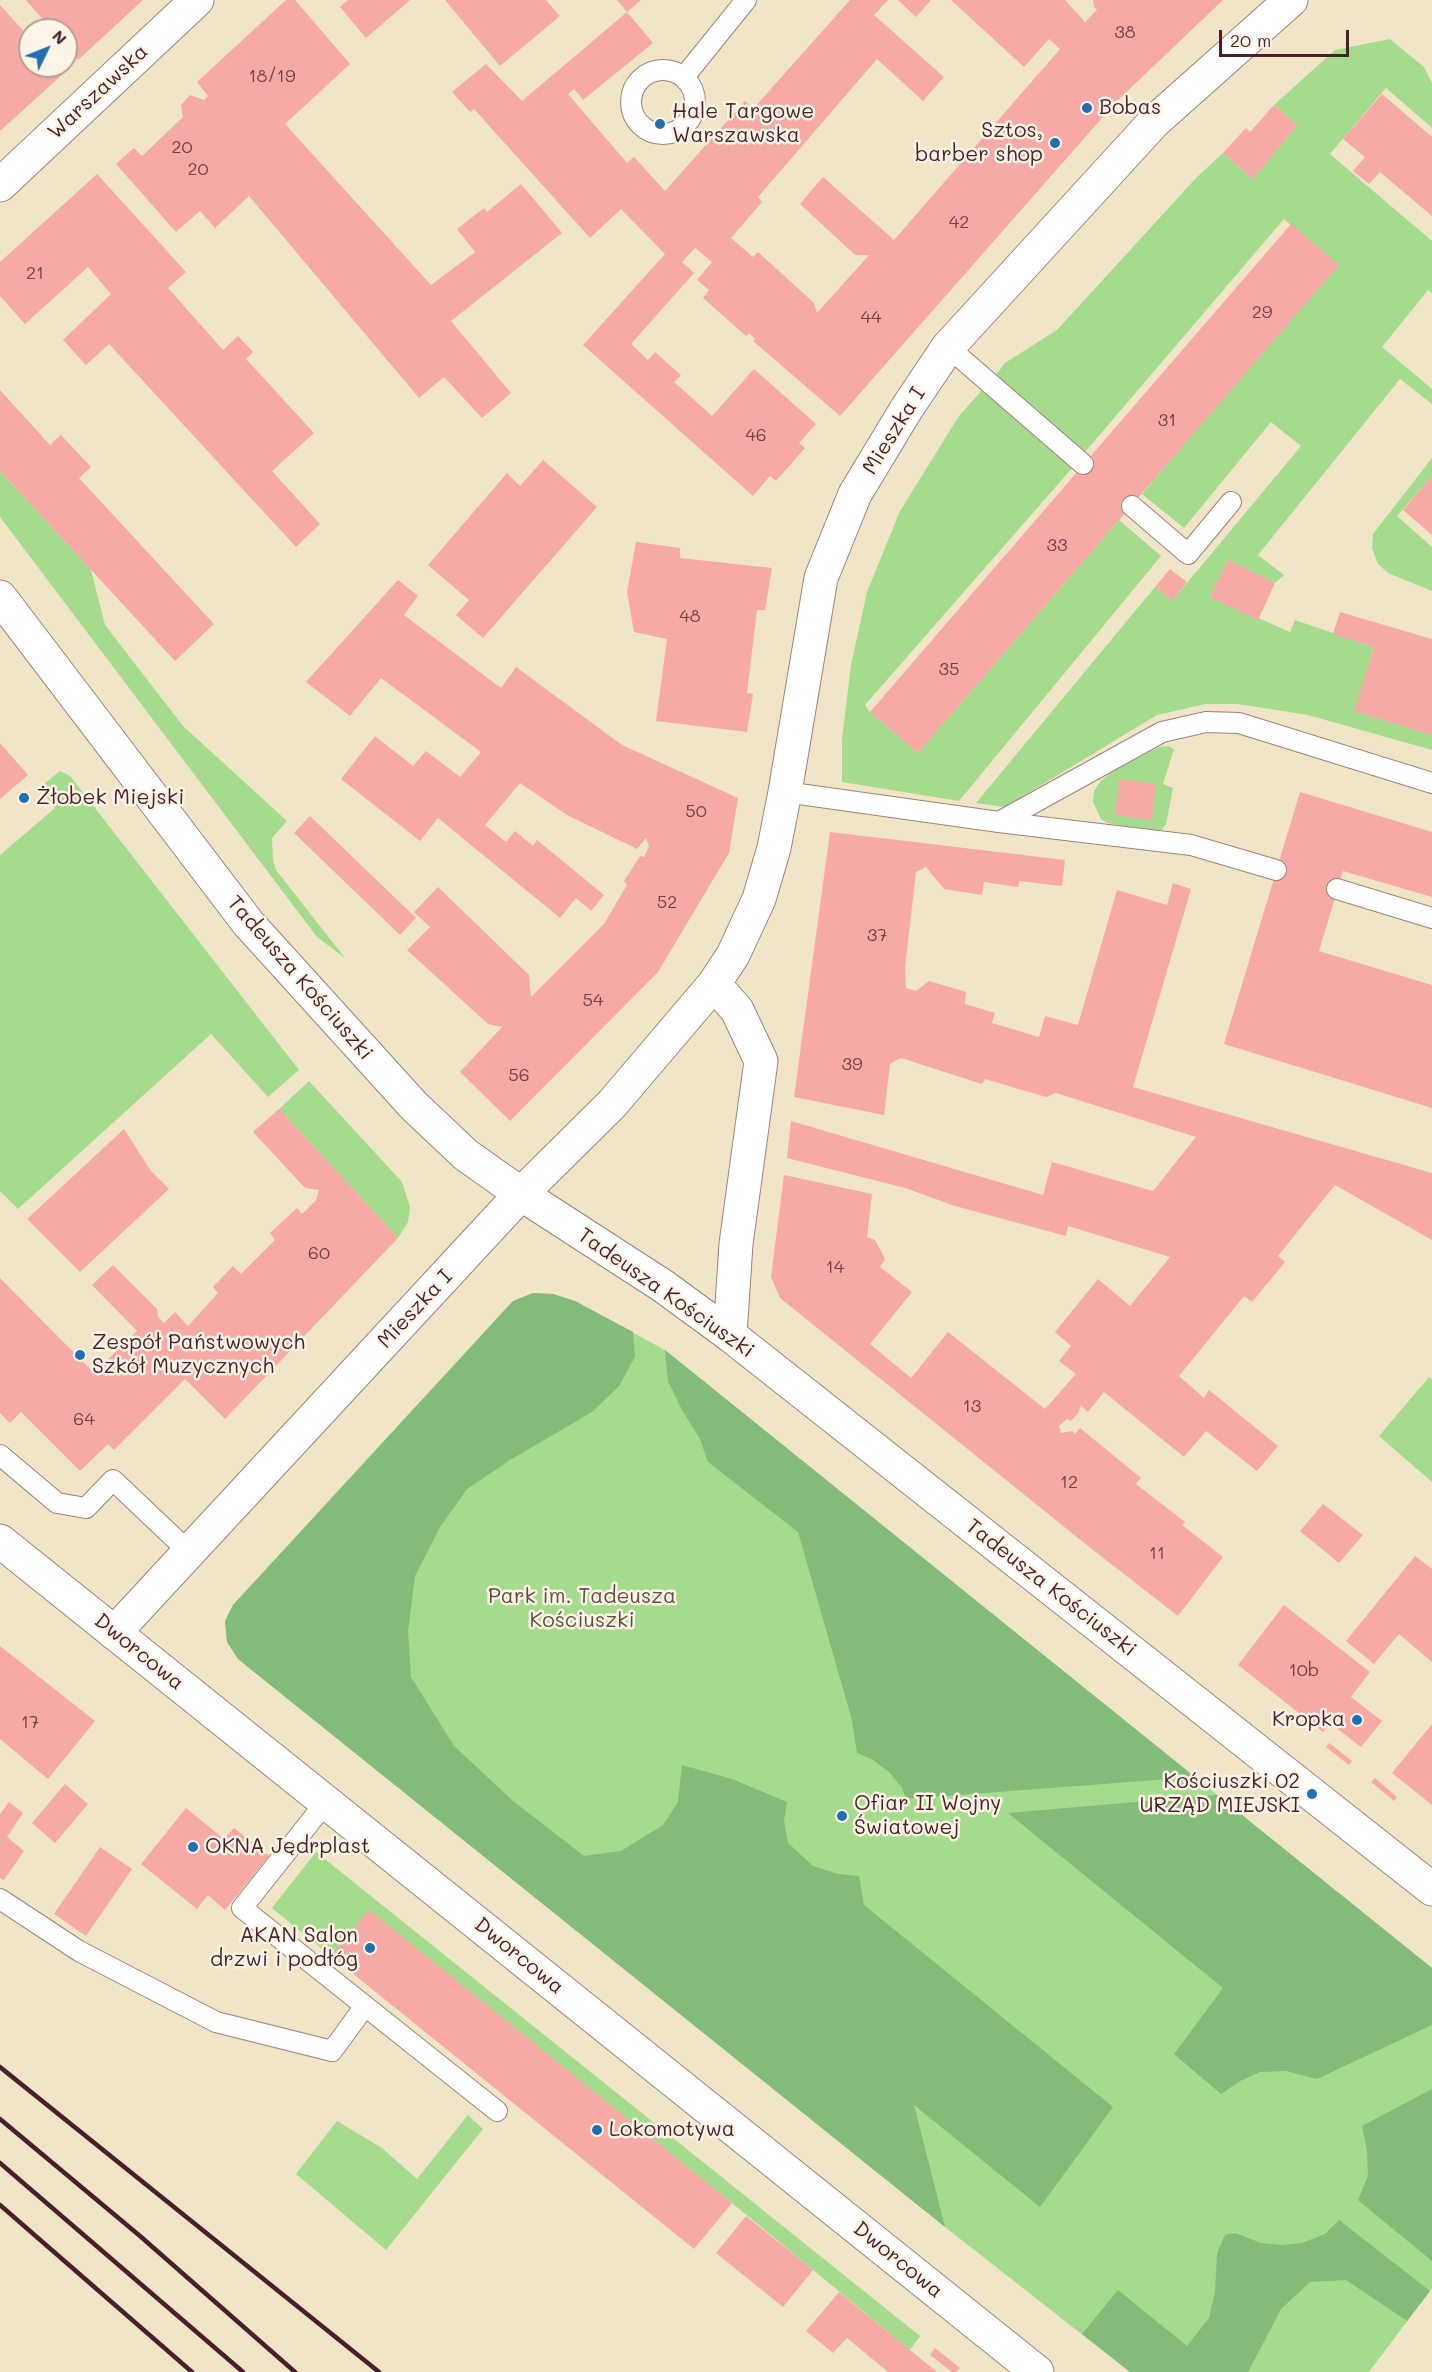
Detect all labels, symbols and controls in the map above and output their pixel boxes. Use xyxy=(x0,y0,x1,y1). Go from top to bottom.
north arrow xyxy=(18,18,78,78)
scale bar xyxy=(1222,18,1352,56)
house number: 38 xyxy=(1114,21,1136,43)
text: N xyxy=(48,25,72,48)
text: 20 m xyxy=(1230,28,1271,52)
street label: Warszawska xyxy=(43,39,153,145)
house number: 18/19 xyxy=(248,65,296,87)
place label: Bobas xyxy=(1099,95,1161,121)
place label: Hale Targowe Warszawska xyxy=(672,99,814,149)
marker: Bobas xyxy=(1080,101,1094,115)
marker: Hale Targowe Warszawska xyxy=(653,117,667,131)
place label: Sztos, barber shop xyxy=(915,118,1043,168)
house number: 20 xyxy=(171,136,193,158)
marker: Sztos, barber shop xyxy=(1048,136,1062,150)
house number: 20 xyxy=(187,158,209,180)
house number: 42 xyxy=(949,211,969,233)
house number: 21 xyxy=(26,262,44,284)
house number: 29 xyxy=(1252,301,1272,323)
house number: 44 xyxy=(860,306,882,328)
street label: Mieszka I xyxy=(857,383,931,479)
house number: 31 xyxy=(1158,409,1176,431)
house number: 46 xyxy=(745,424,767,446)
house number: 33 xyxy=(1046,534,1068,556)
house number: 48 xyxy=(679,605,701,627)
house number: 35 xyxy=(938,658,960,680)
place label: Żłobek Miejski xyxy=(36,785,184,811)
marker: Żłobek Miejski xyxy=(17,791,31,805)
house number: 50 xyxy=(685,800,707,822)
street label: Tadeusza Kościuszki xyxy=(222,891,378,1065)
house number: 52 xyxy=(657,891,677,913)
house number: 37 xyxy=(867,924,887,946)
house number: 54 xyxy=(582,989,604,1011)
house number: 39 xyxy=(841,1053,863,1075)
house number: 56 xyxy=(508,1064,530,1086)
street label: Tadeusza Kościuszki xyxy=(573,1223,759,1363)
house number: 60 xyxy=(308,1242,330,1264)
house number: 14 xyxy=(826,1256,844,1278)
street label: Mieszka I xyxy=(372,1264,458,1354)
place label: Zespół Państwowych Szkół Muzycznych xyxy=(92,1330,305,1380)
marker: Zespół Państwowych Szkół Muzycznych xyxy=(73,1348,87,1362)
house number: 13 xyxy=(963,1395,981,1417)
house number: 64 xyxy=(73,1408,95,1430)
house number: 12 xyxy=(1060,1471,1078,1493)
street label: Tadeusza Kościuszki xyxy=(961,1514,1141,1662)
house number: 11 xyxy=(1149,1542,1165,1564)
park label: Park im. Tadeusza Kościuszki xyxy=(488,1584,676,1634)
street label: Dworcowa xyxy=(89,1608,189,1696)
house number: 10b xyxy=(1289,1659,1319,1681)
place label: Kropka xyxy=(1272,1707,1345,1733)
house number: 17 xyxy=(21,1711,39,1733)
marker: Kropka xyxy=(1350,1713,1364,1727)
place label: Kościuszki 02 URZĄD MIEJSKI xyxy=(1139,1769,1300,1819)
marker: Kościuszki 02 URZĄD MIEJSKI xyxy=(1305,1787,1319,1801)
place label: Ofiar II Wojny Światowej xyxy=(854,1791,1001,1841)
marker: Ofiar II Wojny Światowej xyxy=(835,1809,849,1823)
place label: OKNA Jędrplast xyxy=(205,1834,370,1860)
marker: OKNA Jędrplast xyxy=(186,1840,200,1854)
street label: Dworcowa xyxy=(469,1912,569,2000)
place label: AKAN Salon drzwi i podłóg xyxy=(210,1923,358,1973)
marker: AKAN Salon drzwi i podłóg xyxy=(363,1941,377,1955)
place label: Lokomotywa xyxy=(609,2117,735,2143)
marker: Lokomotywa xyxy=(590,2123,604,2137)
street label: Dworcowa xyxy=(848,2216,948,2304)

